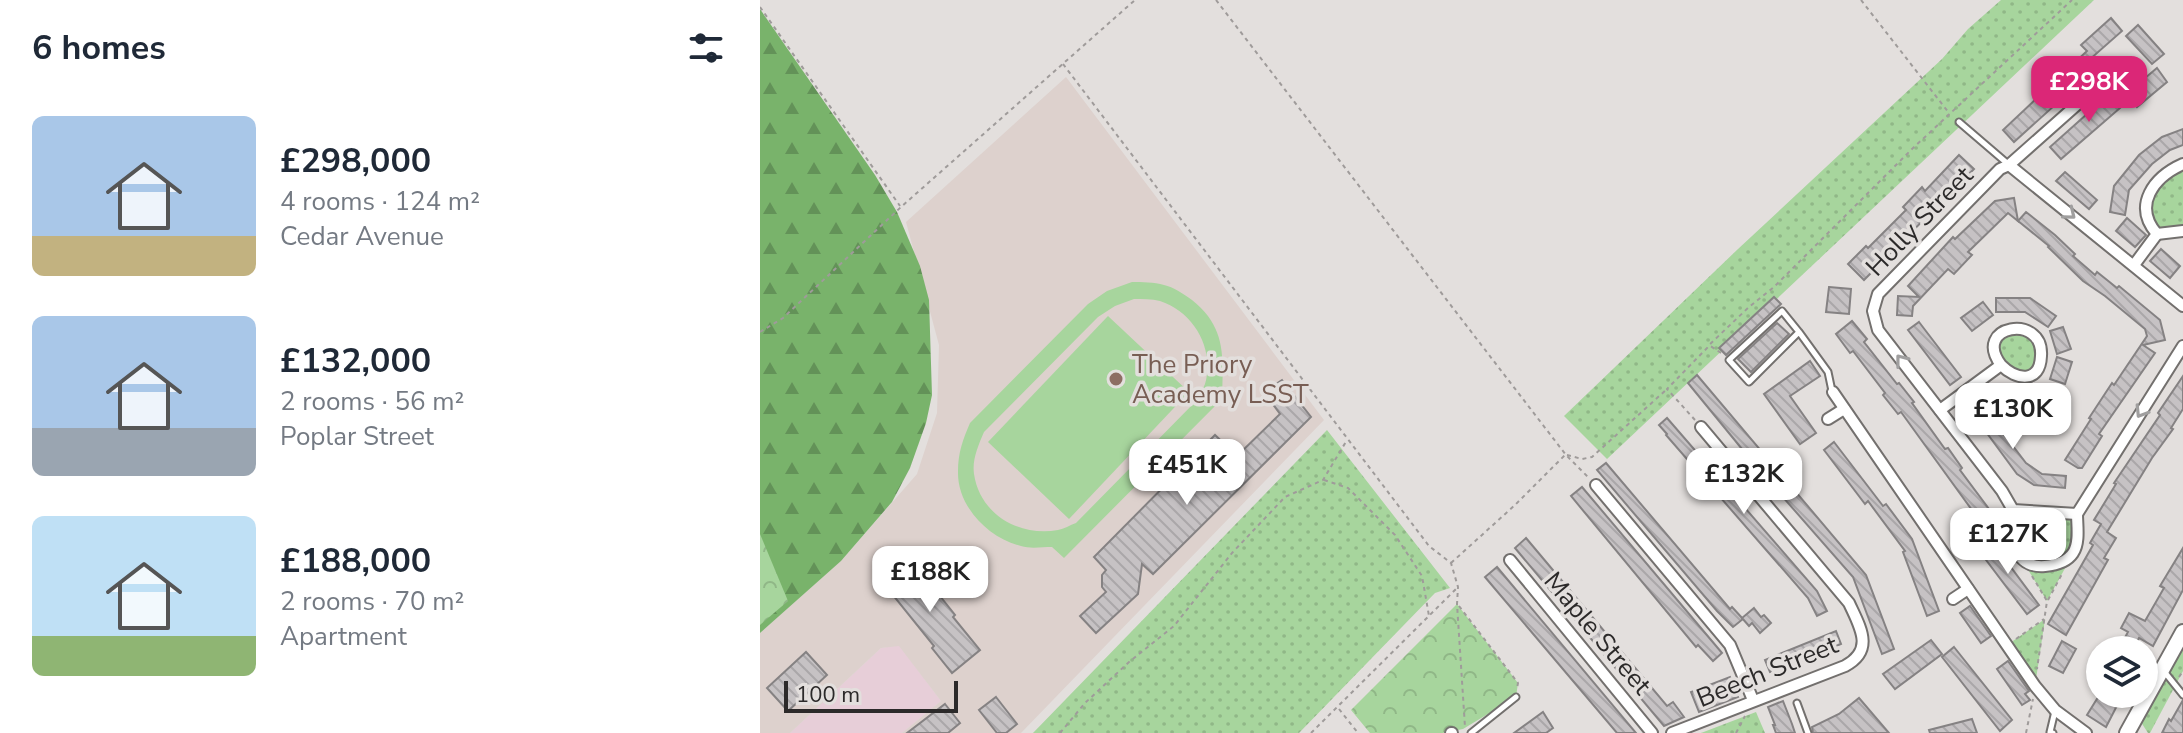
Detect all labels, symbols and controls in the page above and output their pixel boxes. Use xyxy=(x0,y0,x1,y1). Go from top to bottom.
text: 6 homes xyxy=(32,25,166,71)
icon: filters xyxy=(684,26,728,70)
pin: £298K xyxy=(2033,56,2145,124)
text: £298K xyxy=(2049,64,2129,99)
text: £298,000 xyxy=(280,138,431,184)
icon: home xyxy=(96,148,192,244)
street label: Holly Street xyxy=(1858,158,1981,284)
text: 4 rooms · 124 m² xyxy=(280,184,480,219)
one-way arrow xyxy=(2061,204,2076,218)
text: Cedar Avenue xyxy=(280,219,444,254)
text: £132,000 xyxy=(280,338,431,384)
place label: The Priory Academy LSST xyxy=(1132,347,1309,412)
icon: home xyxy=(96,348,192,444)
one-way arrow xyxy=(1897,354,1911,369)
marker: The Priory Academy LSST xyxy=(1107,370,1125,388)
pin: £130K xyxy=(1957,383,2069,451)
text: 2 rooms · 56 m² xyxy=(280,384,464,419)
text: £130K xyxy=(1973,391,2053,426)
one-way arrow xyxy=(2135,403,2150,418)
text: Poplar Street xyxy=(280,419,434,454)
pin: £451K xyxy=(1131,439,1243,507)
text: £451K xyxy=(1147,447,1227,482)
pin: £132K xyxy=(1688,448,1800,516)
text: £132K xyxy=(1704,456,1784,491)
pin: £127K xyxy=(1952,508,2064,576)
text: £127K xyxy=(1968,516,2048,551)
text: £188,000 xyxy=(280,538,431,584)
pin: £188K xyxy=(874,546,986,614)
icon: home xyxy=(96,548,192,644)
text: £188K xyxy=(890,554,970,589)
street label: Maple Street xyxy=(1536,565,1660,703)
text: 2 rooms · 70 m² xyxy=(280,584,464,619)
text: Apartment xyxy=(280,619,407,654)
street label: Beech Street xyxy=(1691,627,1844,716)
map controls xyxy=(2086,636,2158,708)
button: layers xyxy=(2086,636,2158,708)
scale bar xyxy=(784,677,958,713)
text: 100 m xyxy=(796,680,860,710)

